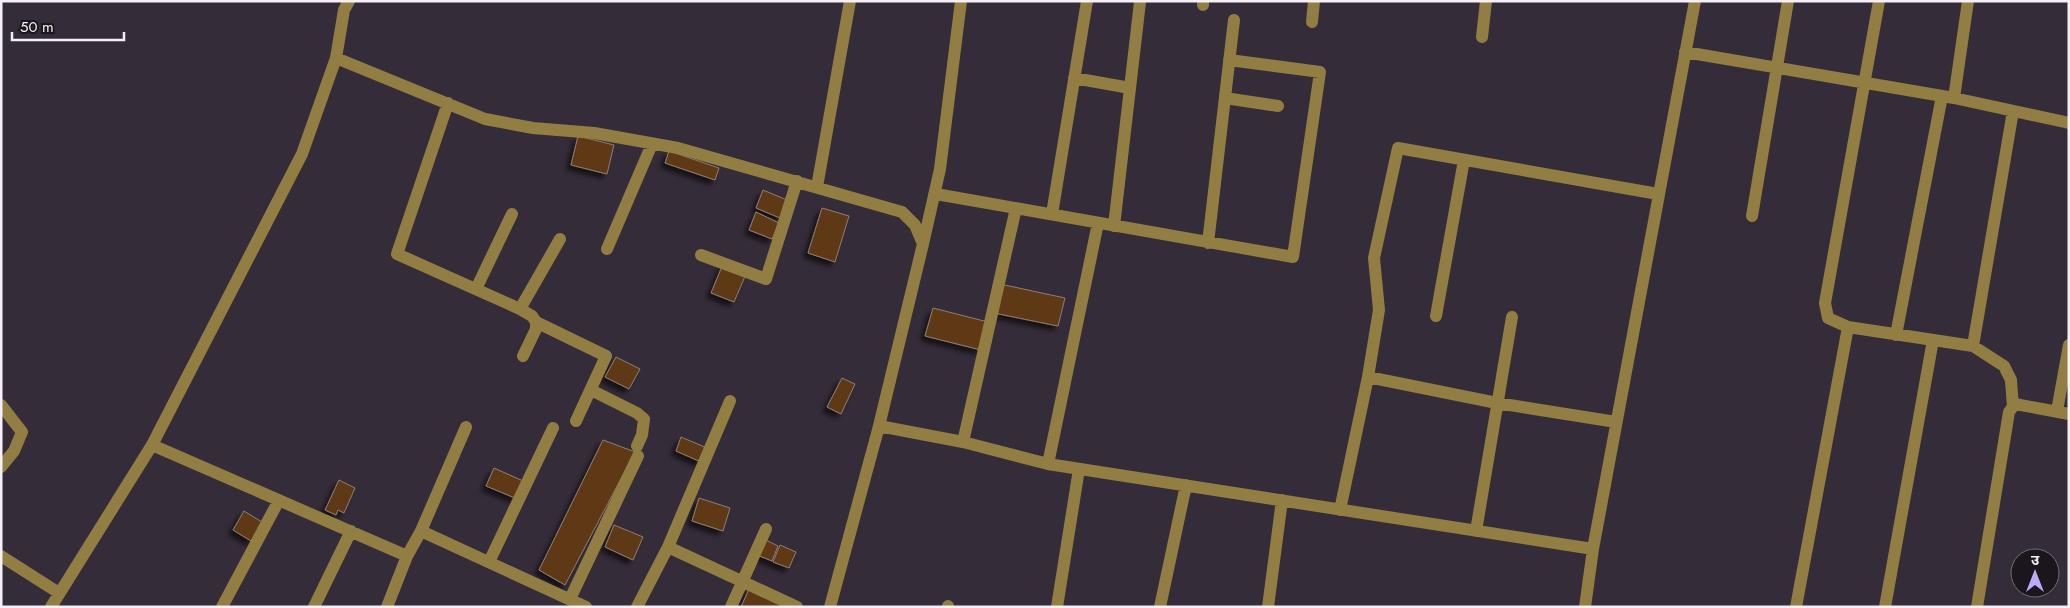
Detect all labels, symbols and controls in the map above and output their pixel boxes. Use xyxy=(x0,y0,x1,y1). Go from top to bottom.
scale bar xyxy=(12,10,125,42)
text: 50 m xyxy=(20,16,54,38)
north arrow xyxy=(2010,548,2060,598)
text: उ xyxy=(2031,550,2040,570)

